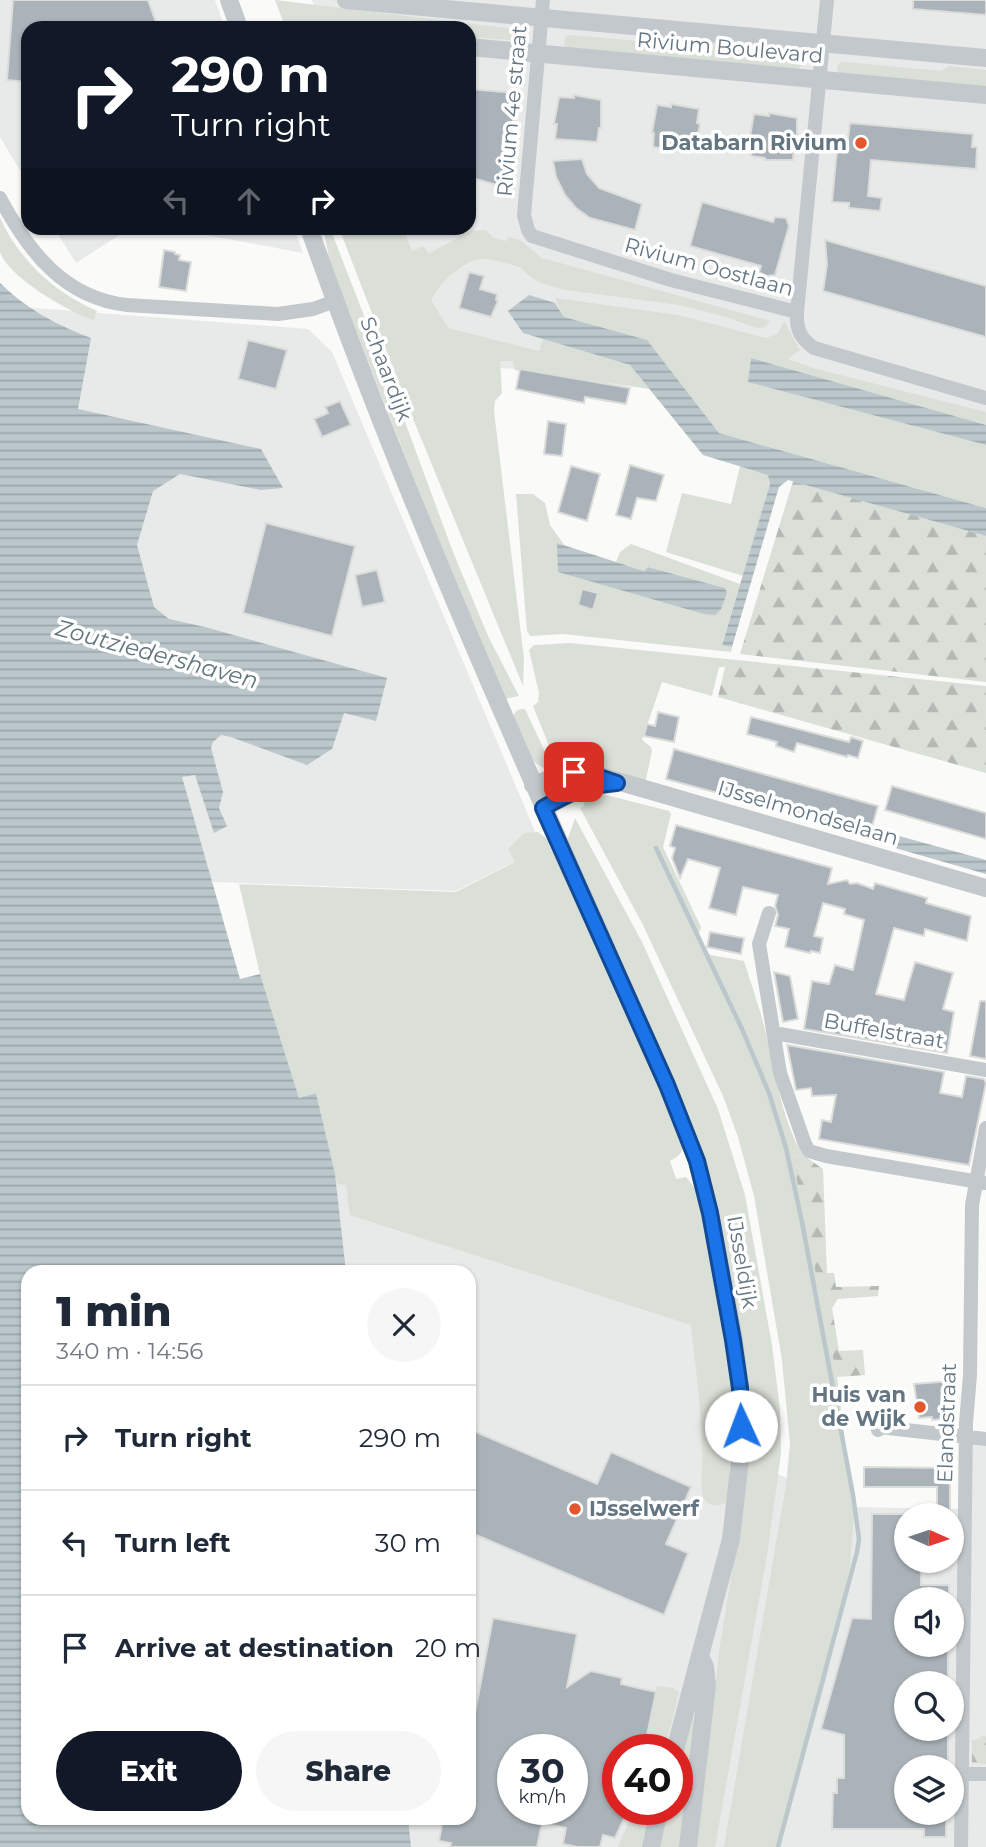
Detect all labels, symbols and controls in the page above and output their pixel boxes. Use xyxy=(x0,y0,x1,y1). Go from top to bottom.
street label: Rivium 4e straat xyxy=(492,24,531,198)
street label: Rivium Boulevard xyxy=(636,27,824,68)
text: 290 m xyxy=(171,45,330,104)
icon: right xyxy=(56,49,147,140)
text: Turn right xyxy=(171,105,331,144)
place label: Databarn Rivium xyxy=(661,130,847,155)
marker: Databarn Rivium xyxy=(853,135,869,151)
icon: left xyxy=(157,182,195,220)
icon: ahead xyxy=(230,182,268,220)
icon: right xyxy=(303,182,341,220)
street label: Rivium Oostlaan xyxy=(622,232,796,301)
street label: Schaardijk xyxy=(355,313,418,425)
water label: Zoutziedershaven xyxy=(52,613,261,694)
pin xyxy=(544,742,604,802)
icon: arrive xyxy=(555,753,593,791)
street label: IJsselmondselaan xyxy=(715,775,902,850)
street label: Buffelstraat xyxy=(822,1008,946,1053)
street label: IJsseldijk xyxy=(722,1214,763,1311)
text: 1 min xyxy=(56,1285,172,1337)
button: close xyxy=(367,1288,441,1362)
text: 340 m · 14:56 xyxy=(56,1337,203,1365)
street label: Elandstraat xyxy=(932,1362,961,1483)
place label: Huis van de Wijk xyxy=(812,1382,906,1431)
position arrow xyxy=(704,1389,778,1463)
marker: Huis van de Wijk xyxy=(912,1399,928,1415)
icon: right xyxy=(56,1419,94,1457)
text: Turn right xyxy=(115,1422,251,1454)
text: 290 m xyxy=(359,1422,441,1454)
place label: IJsselwerf xyxy=(589,1496,700,1521)
marker: IJsselwerf xyxy=(567,1501,583,1517)
north arrow xyxy=(894,1503,964,1573)
map controls xyxy=(894,1503,964,1825)
icon: left xyxy=(56,1524,94,1562)
text: Turn left xyxy=(115,1527,231,1559)
text: 30 m xyxy=(375,1527,441,1559)
button: sound xyxy=(894,1587,964,1657)
icon: arrive xyxy=(56,1629,94,1667)
text: Arrive at destination xyxy=(115,1632,394,1664)
text: 20 m xyxy=(415,1632,481,1664)
button: search xyxy=(894,1671,964,1741)
button: Exit xyxy=(56,1731,242,1811)
button: Share xyxy=(256,1731,441,1811)
speed limit sign: 40 xyxy=(602,1734,693,1825)
text: 30 xyxy=(520,1749,565,1792)
button: layers xyxy=(894,1755,964,1825)
text: km/h xyxy=(518,1786,567,1808)

